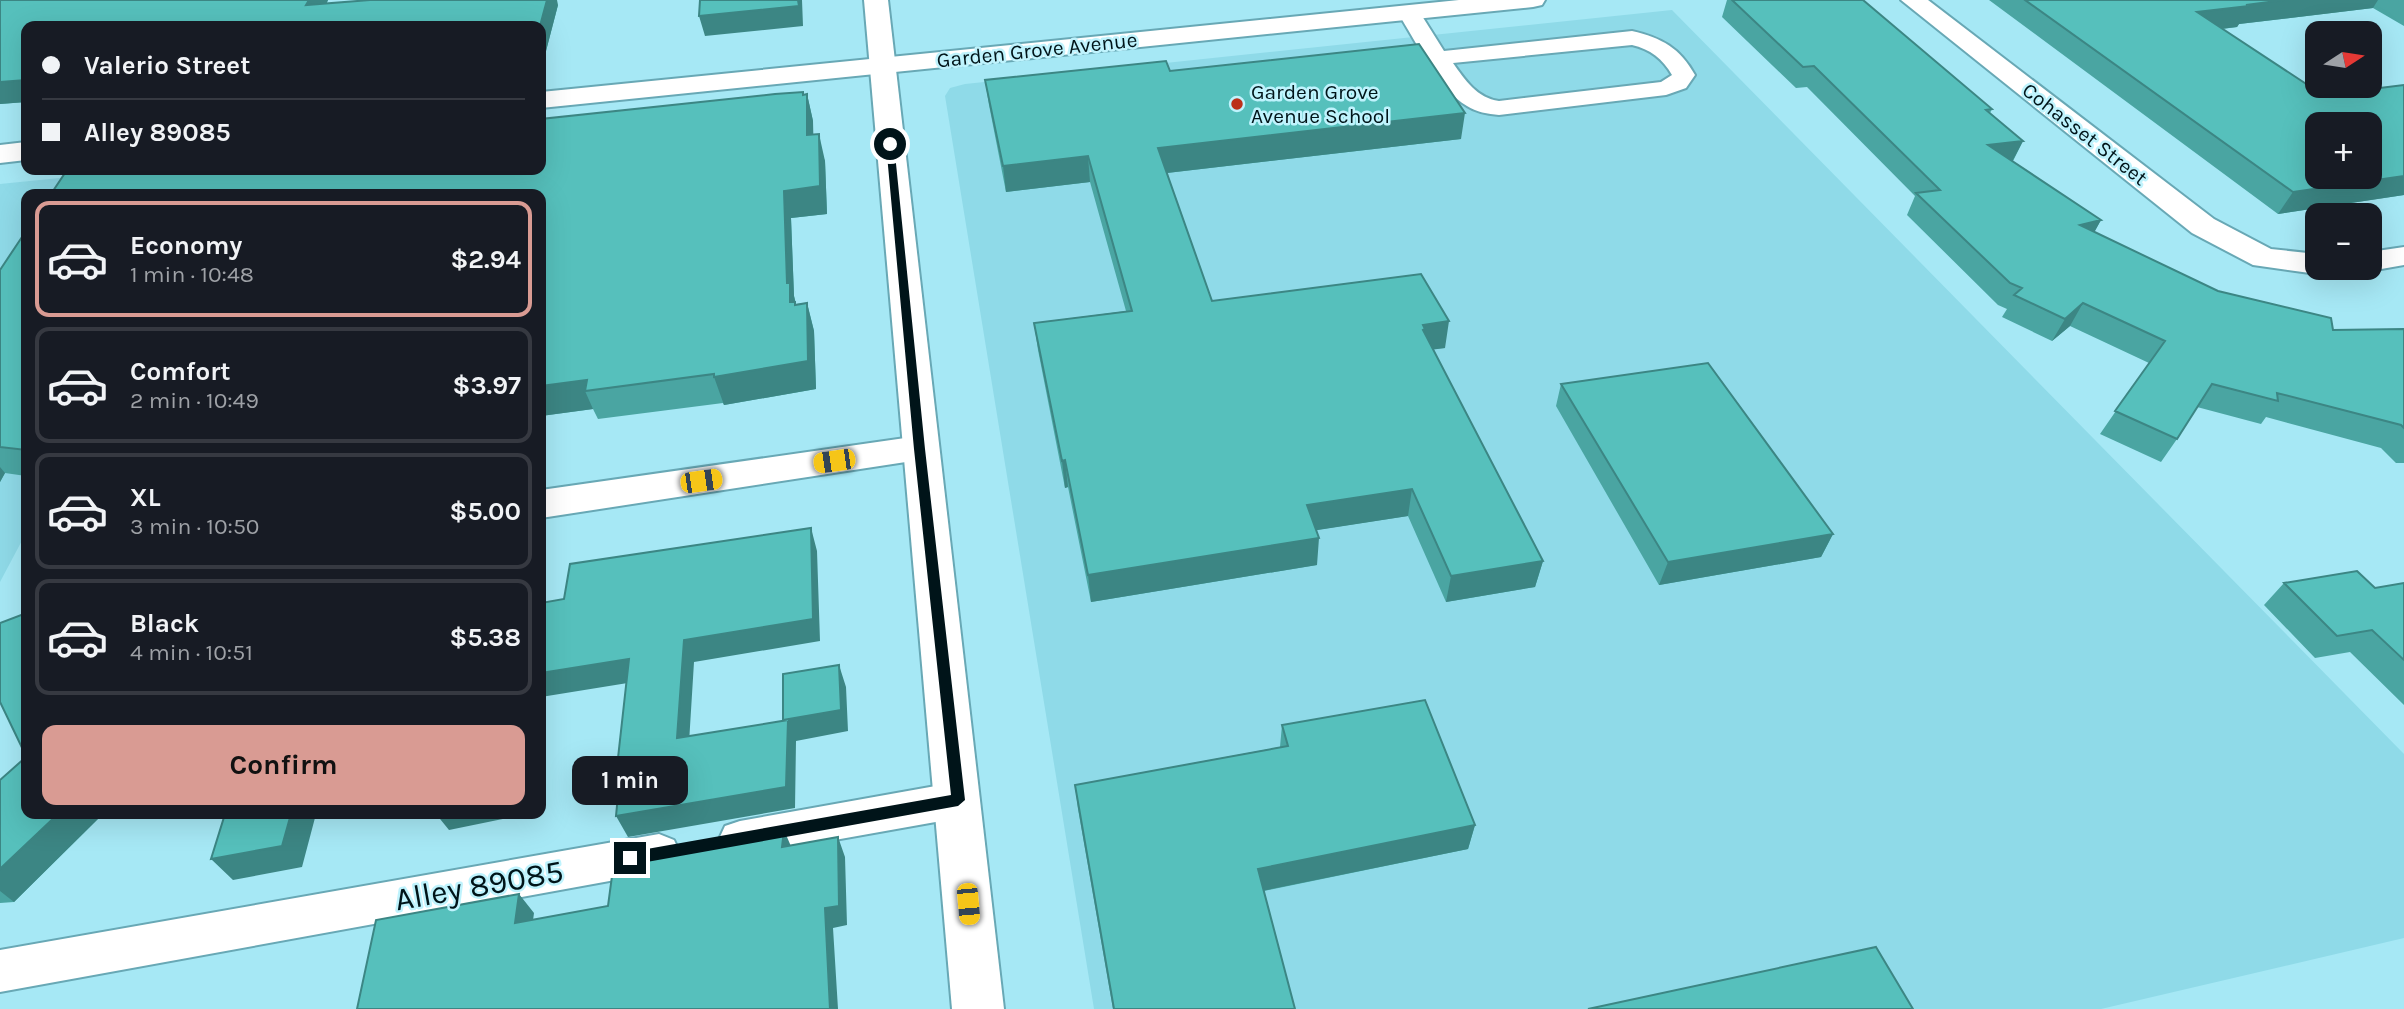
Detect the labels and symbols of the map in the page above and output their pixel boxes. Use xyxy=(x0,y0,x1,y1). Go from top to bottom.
north arrow xyxy=(2305,21,2382,98)
street label: Garden Grove Avenue xyxy=(936,28,1138,72)
street label: Cohasset Street xyxy=(2018,78,2152,190)
place label: Garden Grove Avenue School xyxy=(1251,80,1390,128)
marker: Garden Grove Avenue School xyxy=(1229,96,1245,112)
route start xyxy=(874,128,906,160)
car xyxy=(812,448,857,474)
car xyxy=(679,468,724,494)
callout: 1 min xyxy=(572,756,688,806)
route end xyxy=(614,842,646,874)
street label: Alley 89085 xyxy=(392,852,566,918)
car xyxy=(956,882,981,926)

